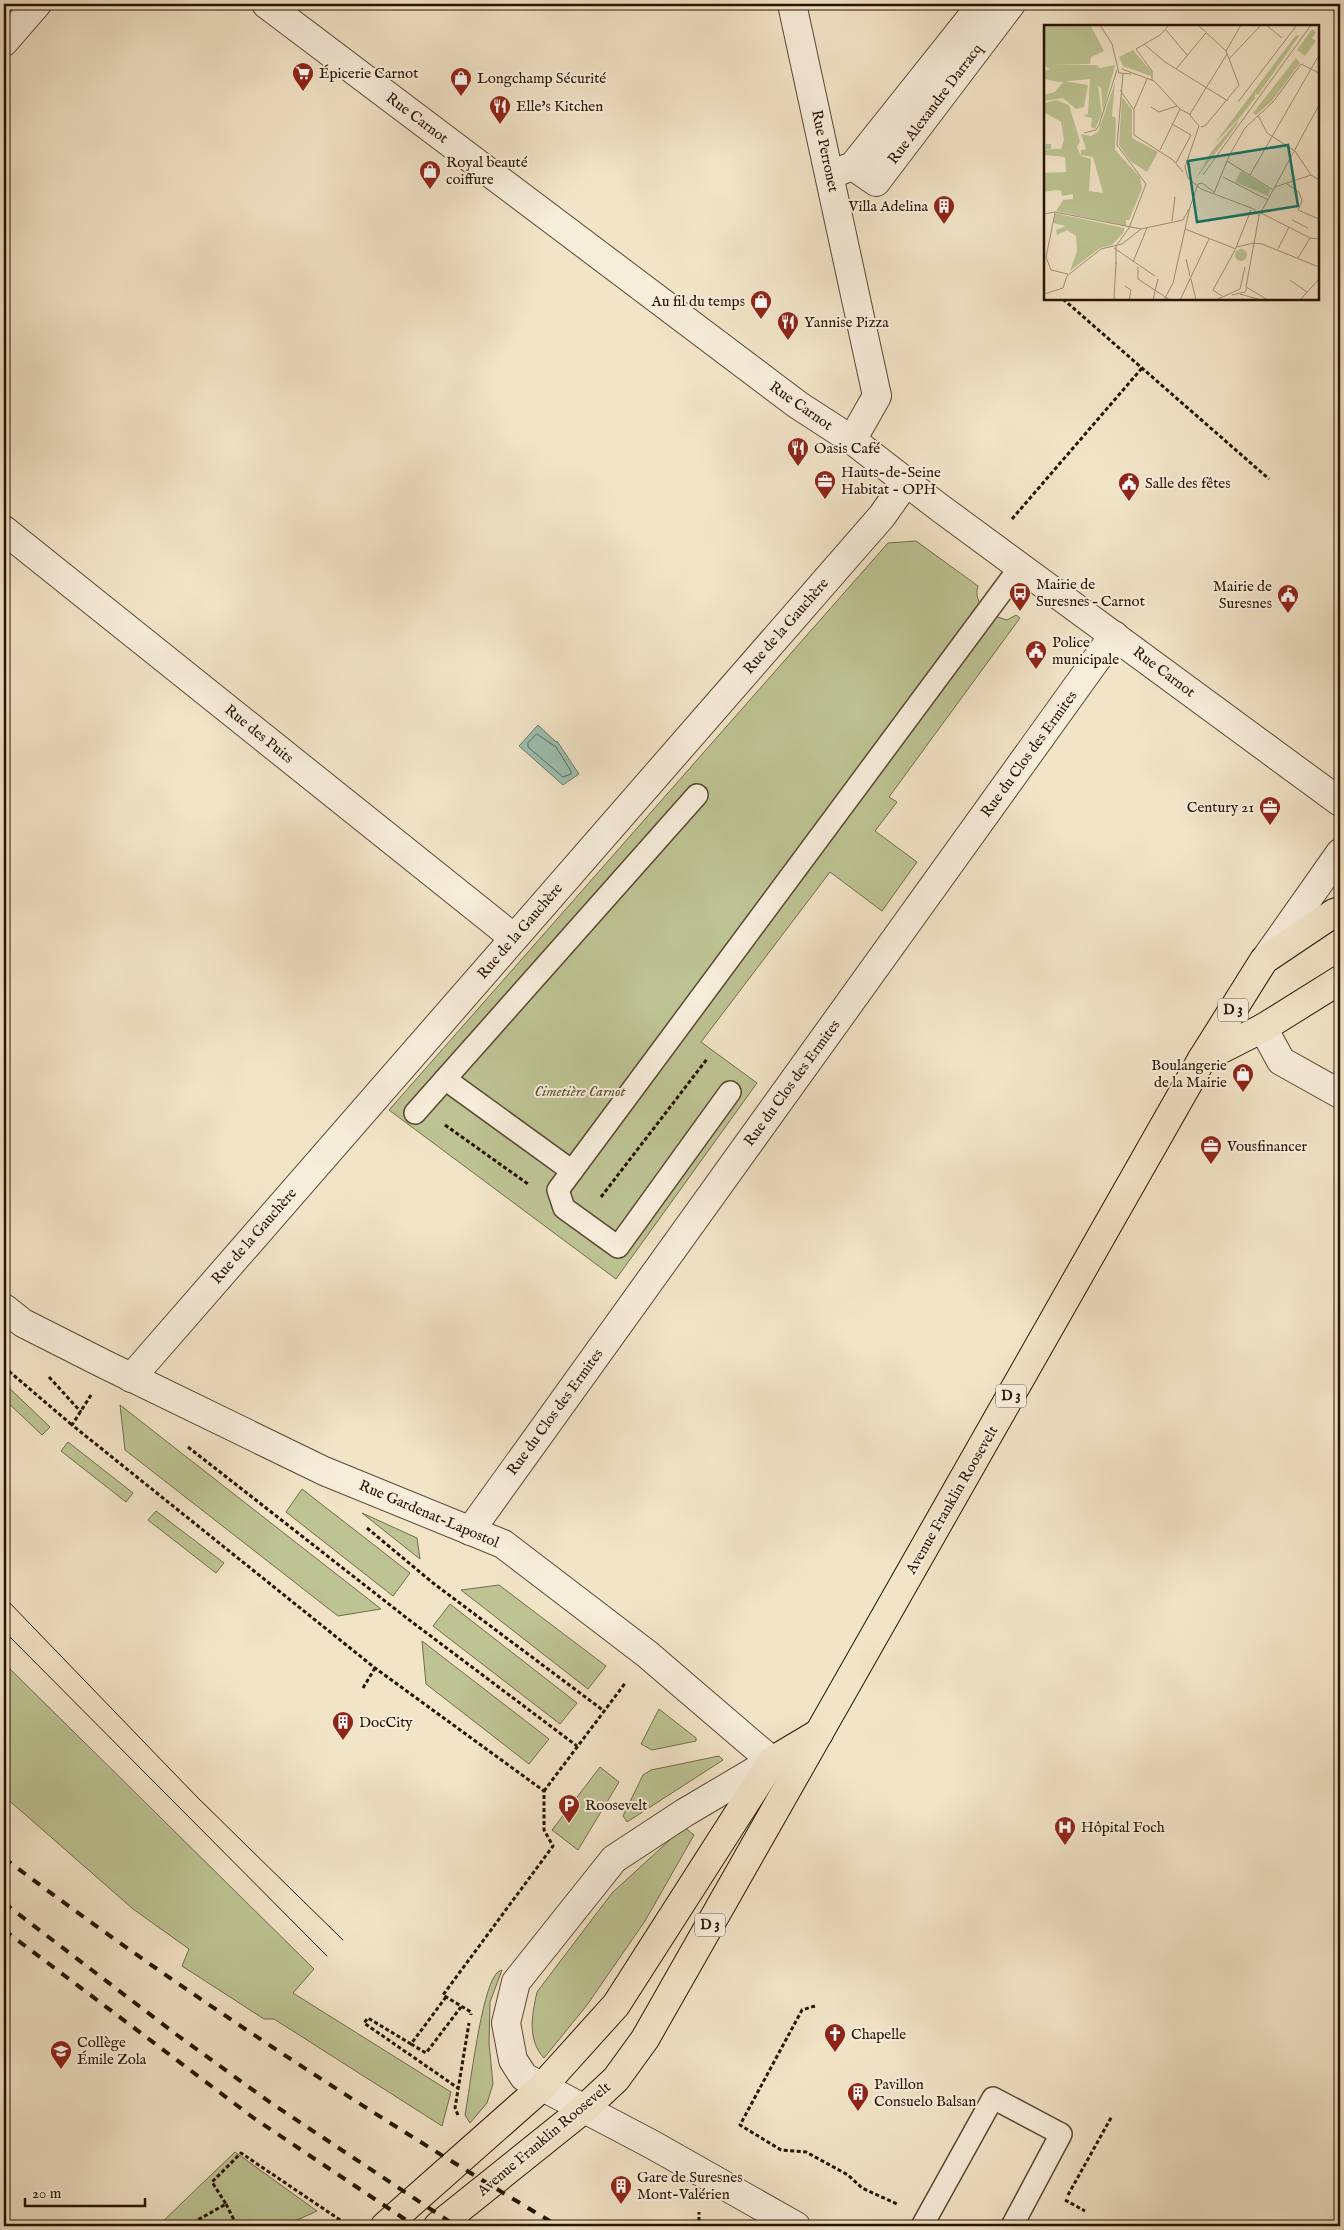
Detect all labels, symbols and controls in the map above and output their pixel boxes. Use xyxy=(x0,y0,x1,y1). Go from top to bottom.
inset map xyxy=(1044,25,1319,300)
street label: Rue Alexandre Darracq xyxy=(884,40,987,168)
supermarket icon: Épicerie Carnot xyxy=(291,61,315,92)
place label: Épicerie Carnot xyxy=(319,64,418,83)
shop icon: Longchamp Sécurité xyxy=(449,66,473,97)
place label: Longchamp Sécurité xyxy=(477,69,606,88)
street label: Rue Carnot xyxy=(382,88,452,148)
restaurant icon: Elle's Kitchen xyxy=(488,94,512,125)
place label: Elle's Kitchen xyxy=(516,97,603,116)
street label: Rue Perronet xyxy=(807,108,843,194)
place label: Royal beauté coiffure xyxy=(446,153,528,189)
shop icon: Royal beauté coiffure xyxy=(418,159,442,190)
building icon: Villa Adelina xyxy=(932,194,956,225)
place label: Villa Adelina xyxy=(848,197,929,216)
shop icon: Au fil du temps xyxy=(749,289,773,320)
place label: Au fil du temps xyxy=(651,292,745,311)
restaurant icon: Yannise Pizza xyxy=(776,310,800,341)
place label: Yannise Pizza xyxy=(804,313,889,332)
street label: Rue Carnot xyxy=(766,377,836,435)
restaurant icon: Oasis Café xyxy=(786,436,810,467)
place label: Oasis Café xyxy=(814,439,880,458)
place label: Hauts-de-Seine Habitat - OPH xyxy=(841,463,941,499)
office icon: Hauts-de-Seine Habitat - OPH xyxy=(813,469,837,500)
public building icon: Salle des fêtes xyxy=(1117,471,1141,502)
place label: Salle des fêtes xyxy=(1145,474,1231,493)
street label: Rue de la Gauchère xyxy=(739,574,833,678)
place label: Mairie de Suresnes – Carnot xyxy=(1036,575,1145,611)
place label: Mairie de Suresnes xyxy=(1213,577,1272,613)
bus stop icon: Mairie de Suresnes – Carnot xyxy=(1008,581,1032,612)
public building icon: Mairie de Suresnes xyxy=(1276,583,1300,614)
place label: Police municipale xyxy=(1052,633,1119,669)
public building icon: Police municipale xyxy=(1024,639,1048,670)
street label: Rue Carnot xyxy=(1129,642,1199,702)
street label: Rue du Clos des Ermites xyxy=(977,687,1081,821)
street label: Rue des Puits xyxy=(221,700,297,768)
office icon: Century 21 xyxy=(1258,795,1282,826)
place label: Century 21 xyxy=(1187,798,1254,817)
street label: Rue de la Gauchère xyxy=(473,879,567,983)
road number: D 3 xyxy=(1218,998,1248,1022)
street label: Rue du Clos des Ermites xyxy=(740,1016,844,1150)
place label: Boulangerie de la Mairie xyxy=(1151,1056,1227,1092)
shop icon: Boulangerie de la Mairie xyxy=(1231,1062,1255,1093)
park label: Cimetière Carnot xyxy=(535,1082,627,1101)
office icon: Vousfinancer xyxy=(1199,1134,1223,1165)
place label: Vousfinancer xyxy=(1226,1137,1308,1156)
street label: Rue de la Gauchère xyxy=(207,1184,301,1288)
street label: Rue du Clos des Ermites xyxy=(503,1345,607,1479)
road number: D 3 xyxy=(996,1384,1026,1408)
street label: Avenue Franklin Roosevelt xyxy=(901,1422,1002,1578)
street label: Rue Gardenat-Lapostol xyxy=(356,1476,503,1552)
building icon: DocCity xyxy=(331,1710,355,1741)
place label: DocCity xyxy=(359,1713,413,1732)
parking icon: Roosevelt xyxy=(557,1793,581,1824)
place label: Roosevelt xyxy=(585,1796,647,1815)
hospital icon: Hôpital Foch xyxy=(1053,1815,1077,1846)
place label: Hôpital Foch xyxy=(1081,1818,1165,1837)
road number: D 3 xyxy=(695,1914,725,1936)
church icon: Chapelle xyxy=(823,2022,847,2053)
place label: Chapelle xyxy=(851,2025,906,2044)
place label: Collège Émile Zola xyxy=(77,2033,147,2069)
school or university icon: Collège Émile Zola xyxy=(49,2039,73,2070)
place label: Pavillon Consuelo Balsan xyxy=(874,2075,976,2111)
street label: Avenue Franklin Roosevelt xyxy=(473,2078,615,2201)
building icon: Pavillon Consuelo Balsan xyxy=(846,2081,870,2112)
place label: Gare de Suresnes Mont-Valérien xyxy=(637,2168,743,2204)
building icon: Gare de Suresnes Mont-Valérien xyxy=(609,2174,633,2205)
scale bar xyxy=(25,2175,145,2207)
text: 20 m xyxy=(32,2184,62,2203)

